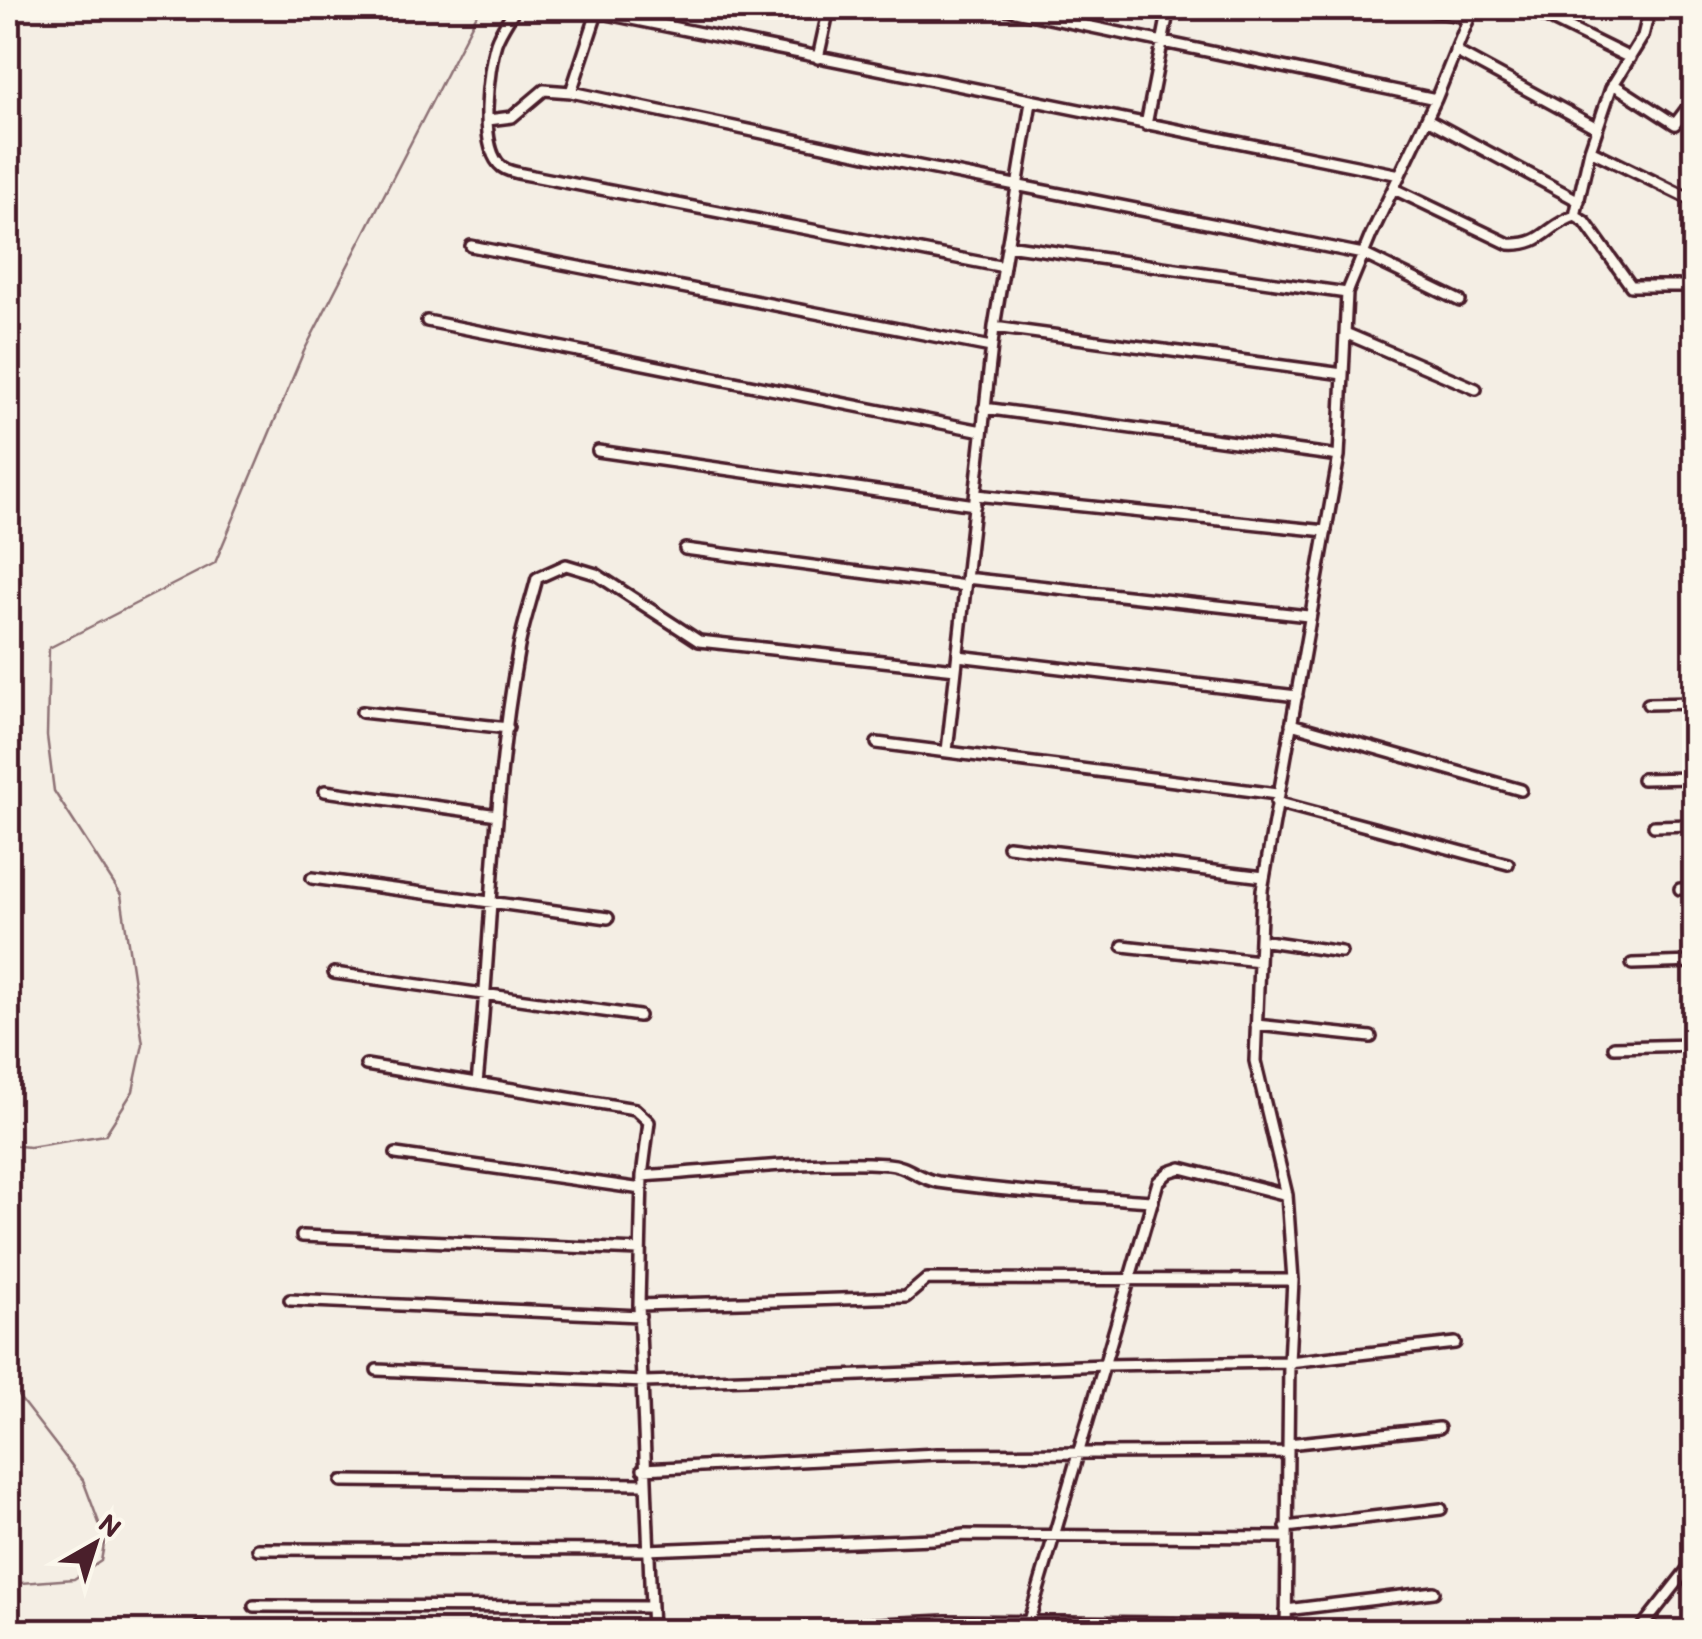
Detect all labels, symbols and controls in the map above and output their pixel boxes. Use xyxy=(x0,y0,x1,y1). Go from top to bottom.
north arrow xyxy=(45,1494,145,1594)
text: N xyxy=(93,1505,129,1544)

